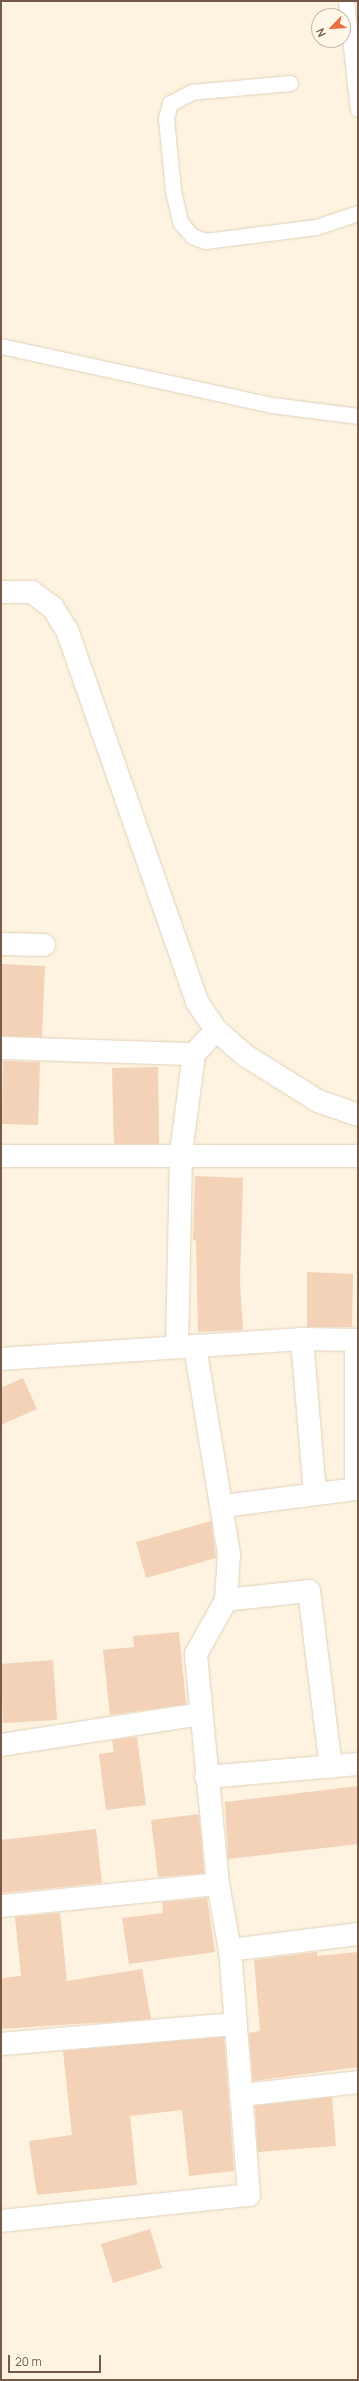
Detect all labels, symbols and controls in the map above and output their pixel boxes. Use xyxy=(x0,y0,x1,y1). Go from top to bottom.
north arrow xyxy=(311,8,351,48)
text: N xyxy=(312,26,329,40)
scale bar xyxy=(10,2347,103,2373)
text: 20 m xyxy=(15,2353,42,2370)

